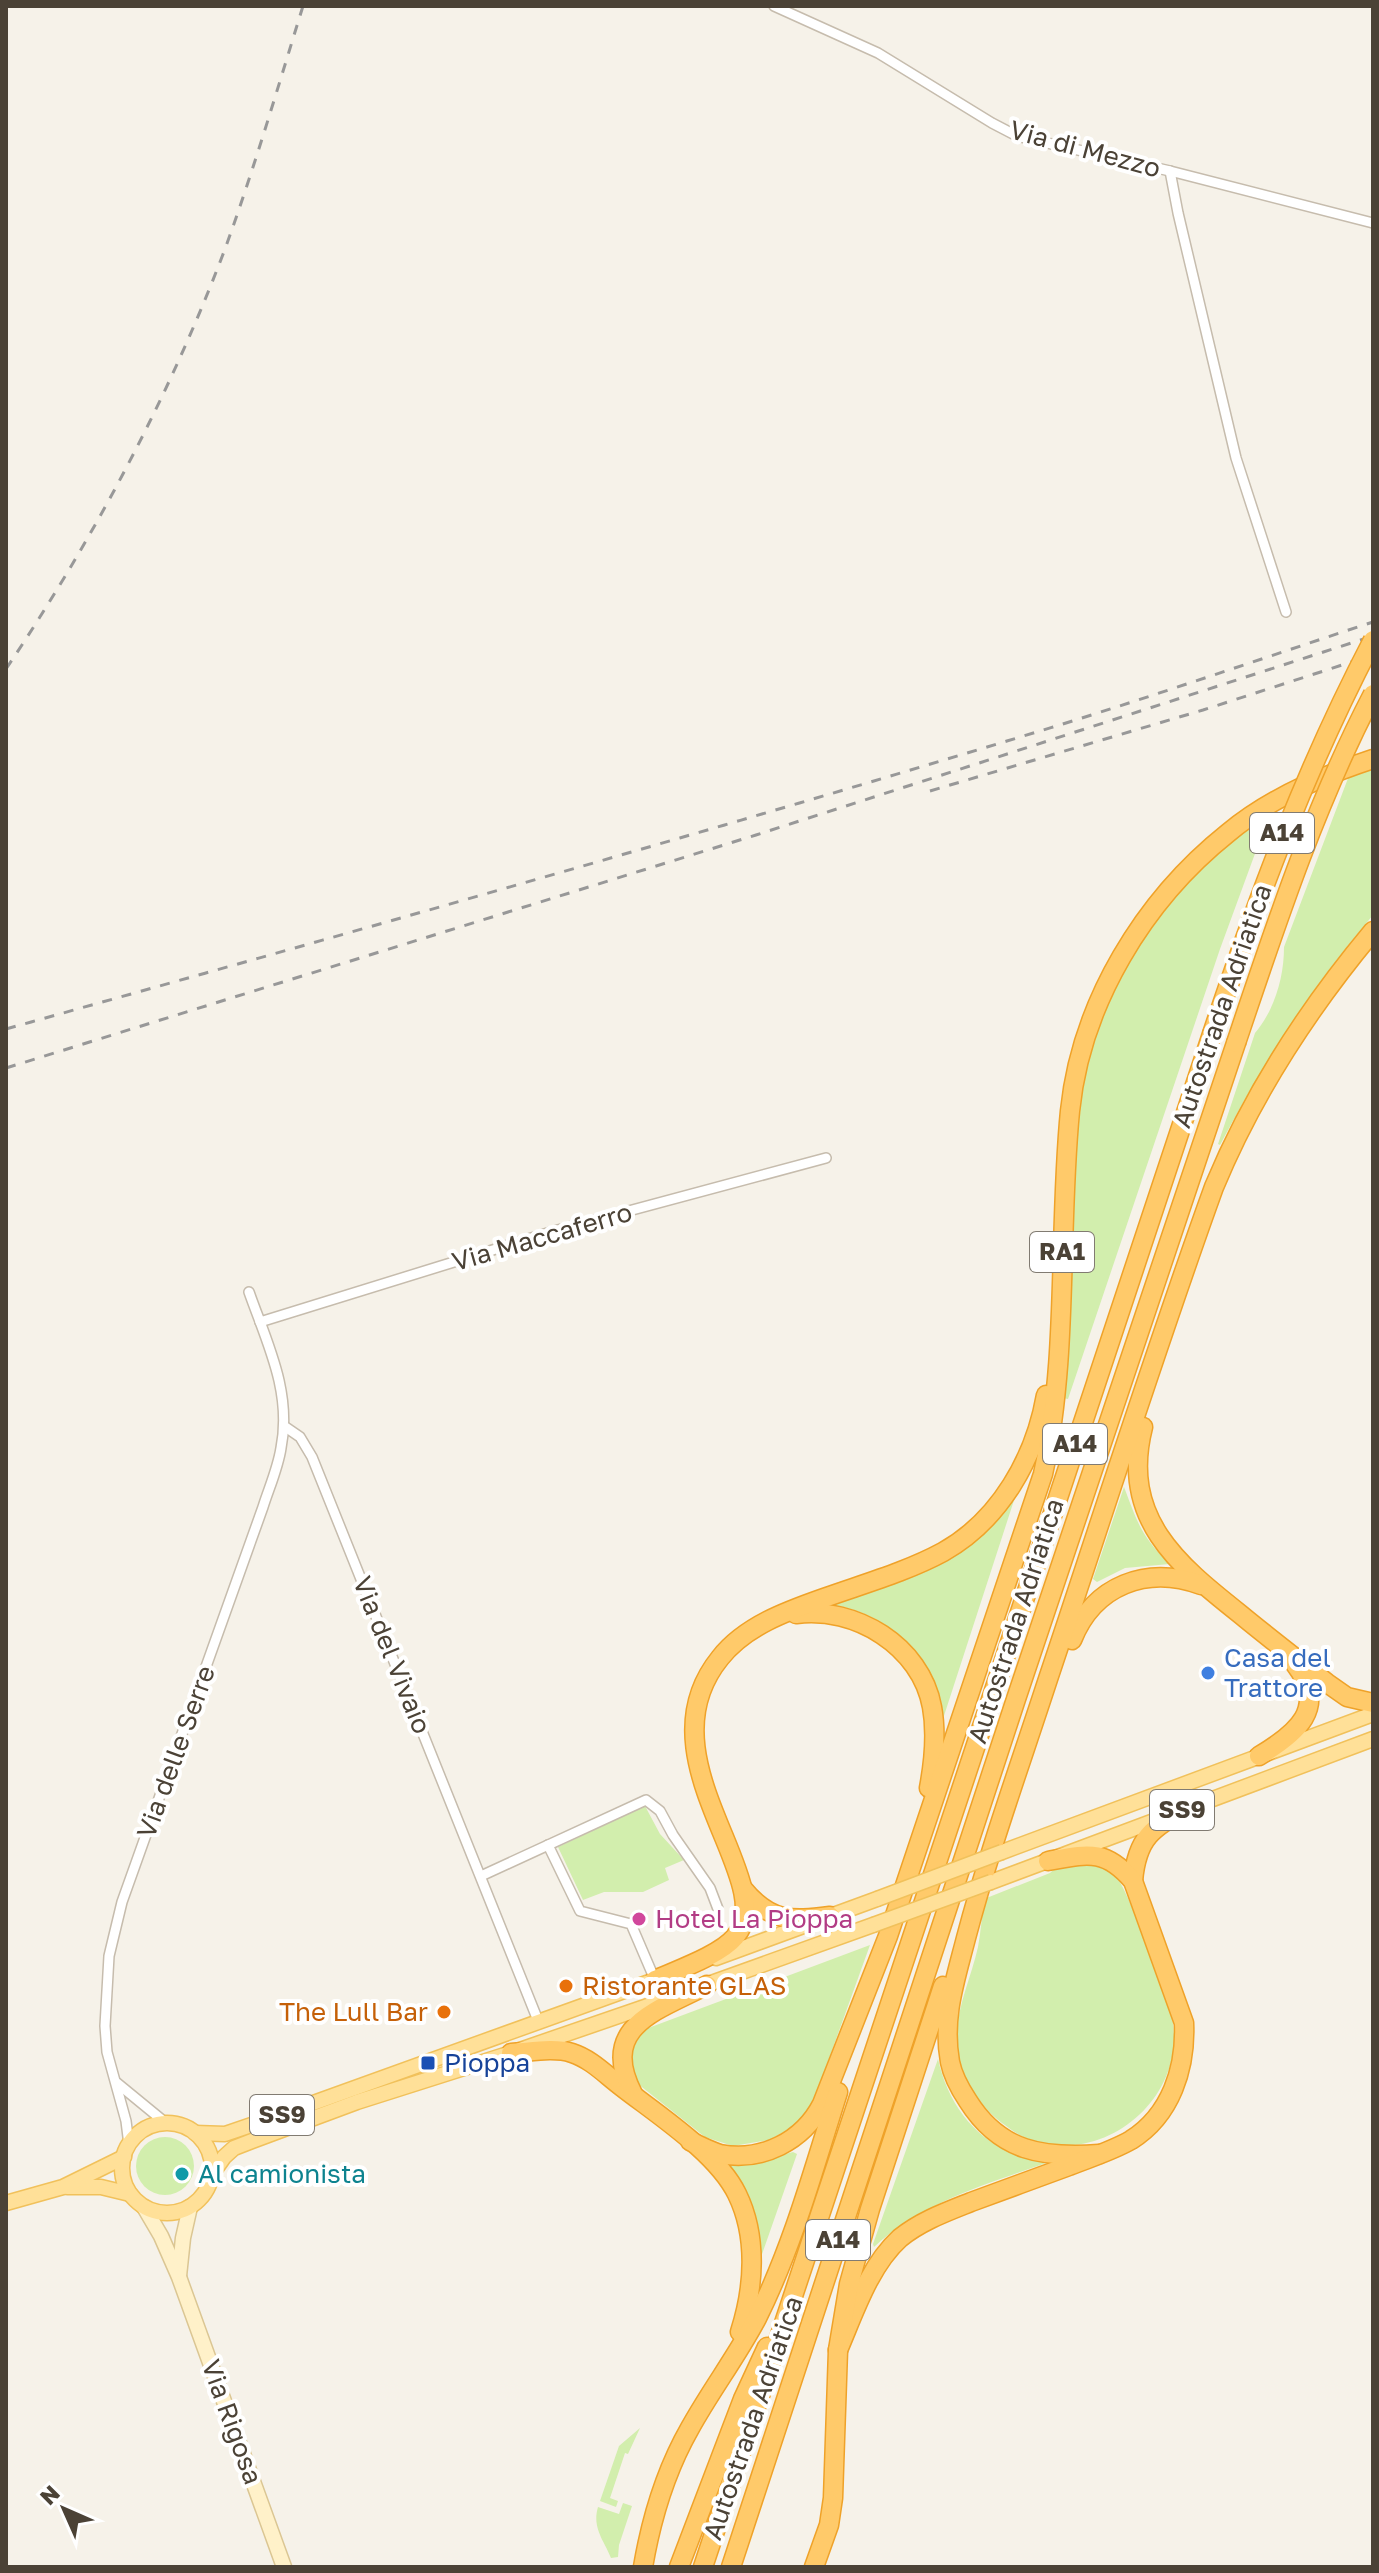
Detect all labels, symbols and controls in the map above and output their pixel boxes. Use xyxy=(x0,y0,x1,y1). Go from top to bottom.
street label: Via di Mezzo xyxy=(1006,114,1164,184)
road number: A14 xyxy=(1250,813,1314,853)
street label: Autostrada Adriatica xyxy=(1165,880,1278,1132)
street label: Via Maccaferro xyxy=(448,1196,635,1277)
road number: RA1 xyxy=(1030,1232,1094,1272)
road number: A14 xyxy=(1043,1424,1107,1464)
street label: Autostrada Adriatica xyxy=(961,1495,1070,1747)
street label: Via del Vivaio xyxy=(347,1572,438,1738)
place label: Casa del Trattore xyxy=(1224,1642,1331,1703)
street label: Via delle Serre xyxy=(130,1661,221,1842)
marker: Casa del Trattore xyxy=(1199,1664,1217,1682)
road number: SS9 xyxy=(1150,1790,1214,1830)
place label: Hotel La Pioppa xyxy=(655,1903,853,1934)
marker: Hotel La Pioppa xyxy=(630,1910,648,1928)
place label: Ristorante GLAS xyxy=(582,1970,786,2001)
marker: Ristorante GLAS xyxy=(557,1977,575,1995)
place label: The Lull Bar xyxy=(279,1996,428,2027)
marker: The Lull Bar xyxy=(435,2003,453,2021)
place label: Pioppa xyxy=(444,2047,530,2078)
marker: Pioppa xyxy=(419,2054,437,2072)
road number: SS9 xyxy=(250,2095,314,2135)
place label: Al camionista xyxy=(198,2158,366,2189)
marker: Al camionista xyxy=(173,2165,191,2183)
road number: A14 xyxy=(806,2220,870,2260)
street label: Autostrada Adriatica xyxy=(696,2292,809,2544)
street label: Via Rigosa xyxy=(196,2355,269,2488)
north arrow xyxy=(24,2469,104,2549)
text: N xyxy=(34,2479,65,2510)

